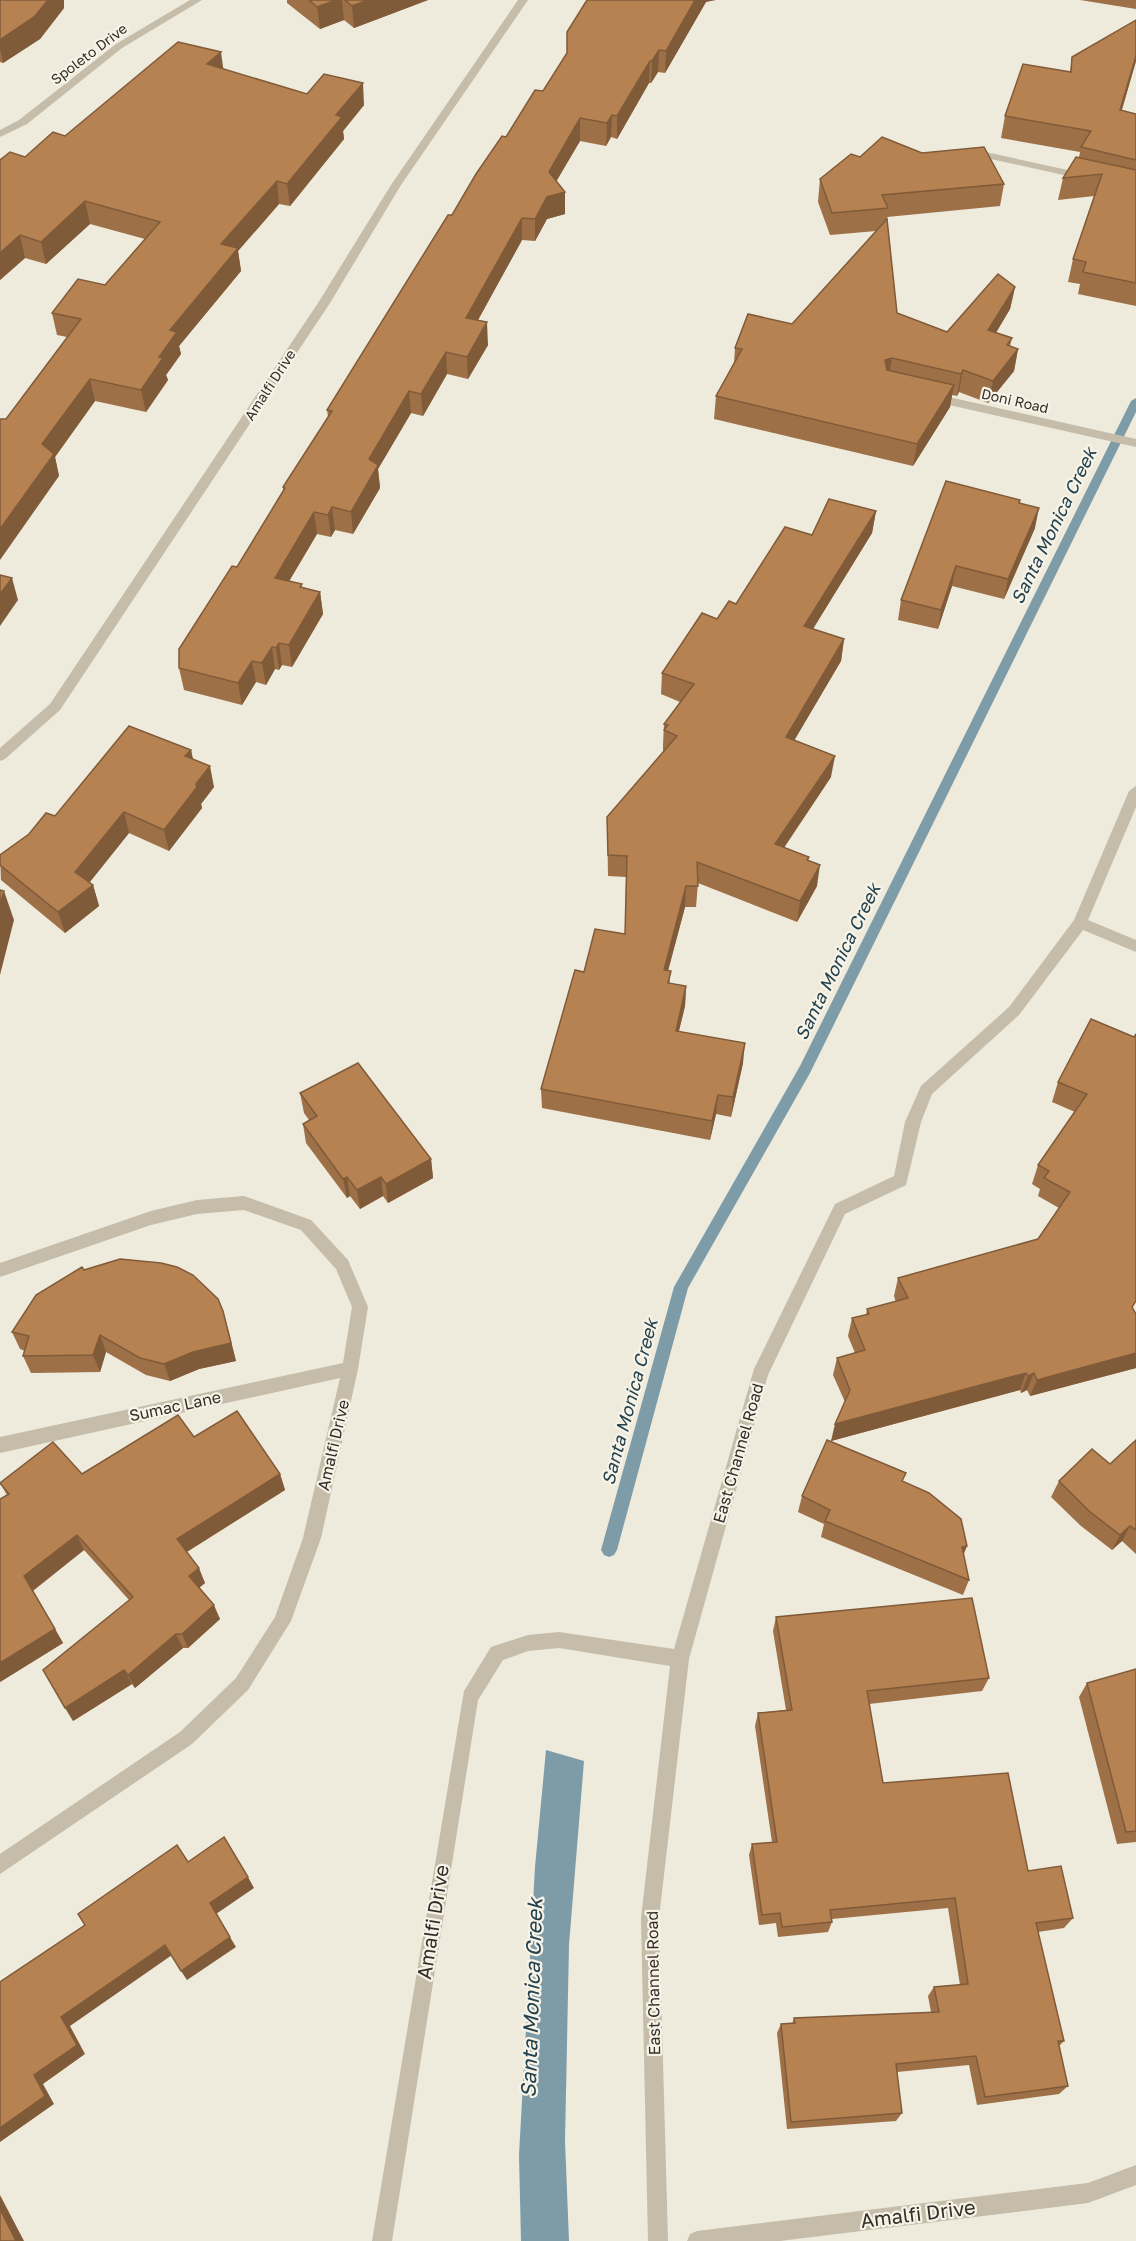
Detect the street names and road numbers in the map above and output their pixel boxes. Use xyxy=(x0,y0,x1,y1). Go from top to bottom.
street label: Spoleto Drive xyxy=(47,20,130,88)
street label: Amalfi Drive xyxy=(240,346,299,423)
street label: Doni Road xyxy=(980,385,1050,416)
street label: East Channel Road xyxy=(708,1381,768,1525)
street label: Sumac Lane xyxy=(127,1387,223,1425)
street label: Amalfi Drive xyxy=(313,1398,353,1492)
street label: Amalfi Drive xyxy=(411,1863,453,1981)
street label: East Channel Road xyxy=(642,1911,664,2055)
street label: Amalfi Drive xyxy=(859,2194,977,2232)

